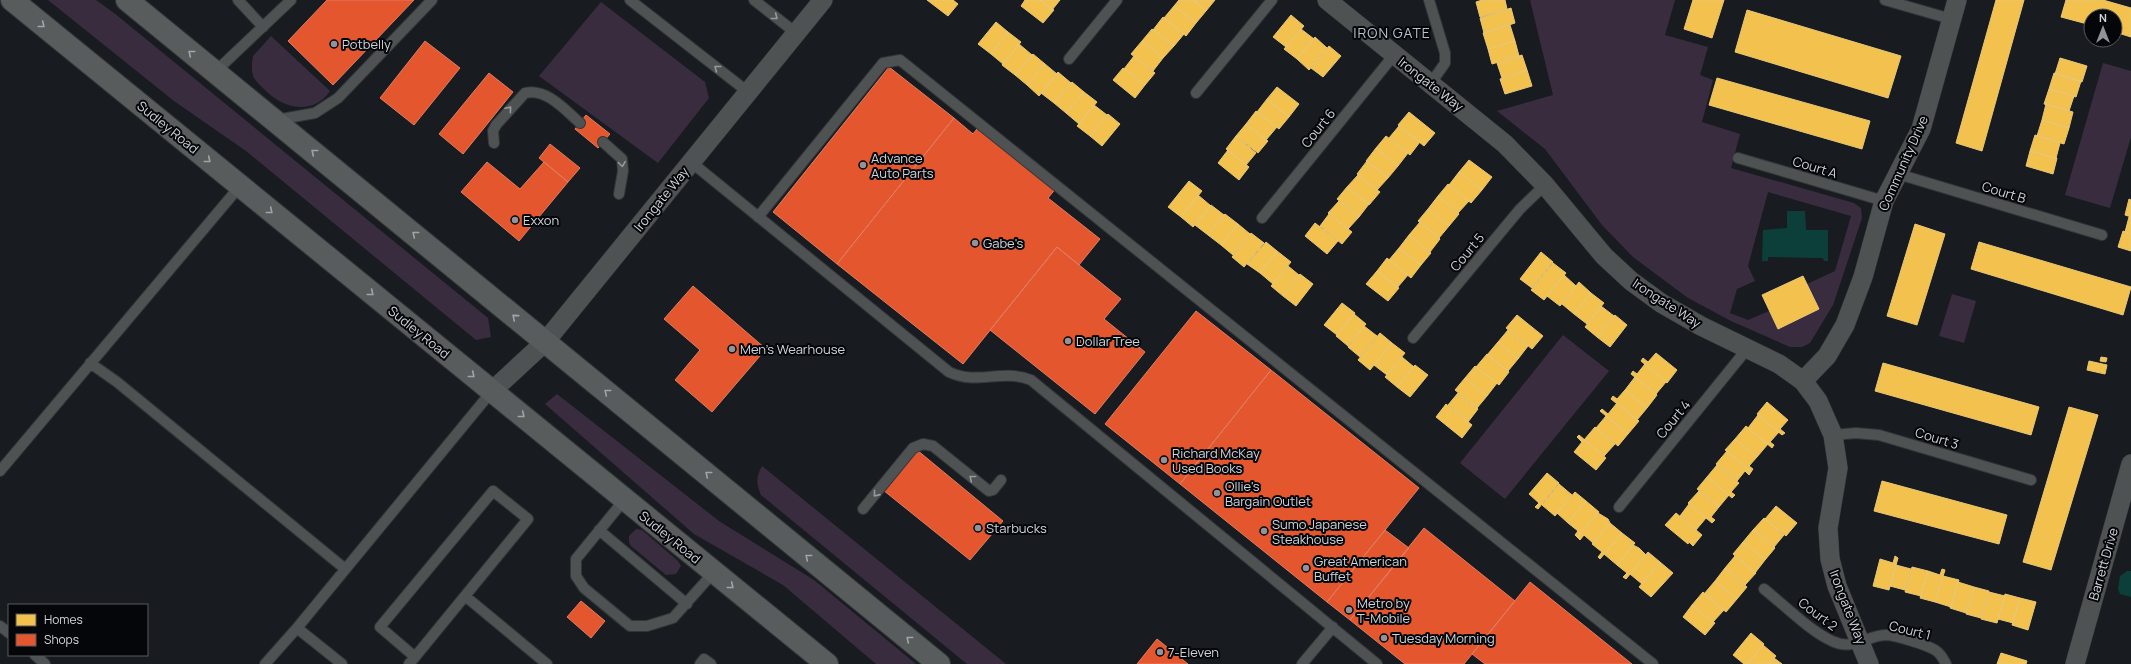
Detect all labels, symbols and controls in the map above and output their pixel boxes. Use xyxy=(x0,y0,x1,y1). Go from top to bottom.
north arrow xyxy=(2083,8,2123,48)
text: N xyxy=(2099,10,2107,25)
one-way arrow xyxy=(770,12,777,19)
one-way arrow xyxy=(37,20,45,27)
district label: IRON GATE xyxy=(1353,23,1431,42)
place label: Potbelly xyxy=(342,35,391,53)
marker: Potbelly xyxy=(329,39,339,49)
one-way arrow xyxy=(189,50,196,57)
street label: Irongate Way xyxy=(1395,53,1468,115)
one-way arrow xyxy=(715,66,722,73)
street label: Sudley Road xyxy=(133,97,203,157)
street label: Court 6 xyxy=(1297,105,1339,151)
one-way arrow xyxy=(504,107,511,114)
street label: Community Drive xyxy=(1874,112,1932,213)
place label: Advance Auto Parts xyxy=(871,149,934,182)
one-way arrow xyxy=(311,150,318,157)
street label: Court A xyxy=(1791,152,1839,182)
one-way arrow xyxy=(203,155,210,162)
marker: Advance Auto Parts xyxy=(858,160,868,170)
one-way arrow xyxy=(617,161,626,168)
street label: Irongate Way xyxy=(629,163,693,235)
street label: Court B xyxy=(1980,177,2028,207)
one-way arrow xyxy=(266,206,273,213)
place label: Exxon xyxy=(523,211,559,229)
marker: Exxon xyxy=(510,215,520,225)
street label: Court 5 xyxy=(1446,229,1488,275)
one-way arrow xyxy=(412,232,419,239)
place label: Gabe's xyxy=(983,234,1023,252)
marker: Gabe's xyxy=(970,238,980,248)
street label: Irongate Way xyxy=(1629,274,1705,332)
one-way arrow xyxy=(367,288,374,295)
street label: Sudley Road xyxy=(384,302,454,362)
one-way arrow xyxy=(512,314,520,321)
place label: Dollar Tree xyxy=(1076,332,1140,350)
marker: Dollar Tree xyxy=(1063,336,1073,346)
place label: Men's Wearhouse xyxy=(740,340,846,358)
marker: Men's Wearhouse xyxy=(727,344,737,354)
one-way arrow xyxy=(467,370,475,377)
one-way arrow xyxy=(605,390,612,397)
street label: Court 4 xyxy=(1652,396,1694,442)
one-way arrow xyxy=(517,411,524,418)
street label: Court 3 xyxy=(1913,423,1961,453)
place label: Richard McKay Used Books xyxy=(1172,444,1260,477)
marker: Richard McKay Used Books xyxy=(1159,455,1169,465)
one-way arrow xyxy=(705,472,712,479)
one-way arrow xyxy=(969,475,976,482)
place label: Ollie's Bargain Outlet xyxy=(1225,477,1311,510)
marker: Ollie's Bargain Outlet xyxy=(1212,488,1222,498)
one-way arrow xyxy=(873,489,880,496)
street label: Sudley Road xyxy=(635,507,705,567)
place label: Sumo Japanese Steakhouse xyxy=(1272,515,1367,548)
place label: Starbucks xyxy=(986,519,1047,537)
marker: Starbucks xyxy=(973,523,983,533)
street label: Barrett Drive xyxy=(2084,525,2122,602)
marker: Sumo Japanese Steakhouse xyxy=(1259,526,1269,536)
place label: Great American Buffet xyxy=(1314,552,1407,585)
one-way arrow xyxy=(806,554,813,561)
marker: Great American Buffet xyxy=(1301,563,1311,573)
street label: Irongate Way xyxy=(1826,567,1870,647)
one-way arrow xyxy=(726,581,734,588)
street label: Court 2 xyxy=(1795,593,1841,635)
place label: Metro by T-Mobile xyxy=(1357,594,1411,627)
legend xyxy=(8,604,148,656)
marker: Metro by T-Mobile xyxy=(1344,605,1354,615)
text: Homes xyxy=(44,611,83,628)
street label: Court 1 xyxy=(1887,616,1933,644)
place label: Tuesday Morning xyxy=(1392,629,1495,647)
text: Shops xyxy=(44,631,79,648)
marker: Tuesday Morning xyxy=(1379,633,1389,643)
one-way arrow xyxy=(906,637,914,644)
place label: 7-Eleven xyxy=(1168,643,1219,661)
marker: 7-Eleven xyxy=(1155,647,1165,657)

